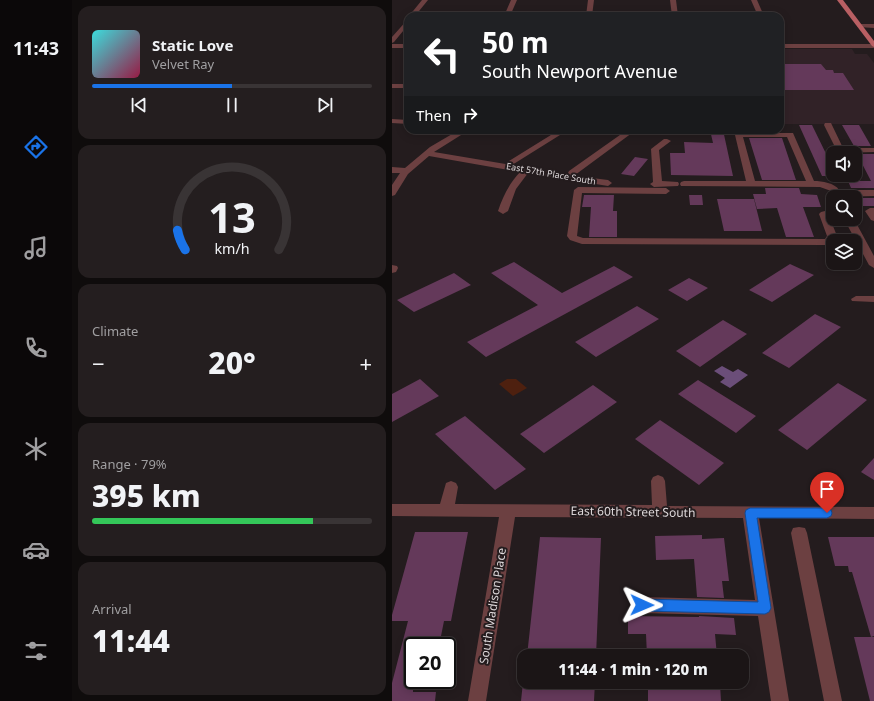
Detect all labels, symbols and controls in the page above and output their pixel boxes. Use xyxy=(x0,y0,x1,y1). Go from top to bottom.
text: 50 m xyxy=(482,23,549,61)
icon: left xyxy=(416,28,468,80)
text: Static Love xyxy=(152,35,233,55)
text: 11:43 xyxy=(13,36,59,60)
text: Velvet Ray xyxy=(152,55,214,73)
text: South Newport Avenue xyxy=(482,59,678,83)
icon: previous xyxy=(128,94,150,116)
icon: pause xyxy=(221,94,243,116)
icon: next xyxy=(314,94,336,116)
icon: right xyxy=(459,104,481,126)
text: Then xyxy=(416,105,451,125)
icon: directions xyxy=(22,133,50,161)
map controls xyxy=(826,146,862,270)
button: sound xyxy=(826,146,862,182)
street label: East 57th Place South xyxy=(505,159,597,188)
text: 13 xyxy=(208,188,256,244)
button: search xyxy=(826,190,862,226)
icon: music xyxy=(22,234,50,262)
button: layers xyxy=(826,234,862,270)
text: km/h xyxy=(214,238,250,257)
text: Climate xyxy=(92,322,138,340)
icon: phone xyxy=(22,334,50,362)
text: 20° xyxy=(208,342,256,383)
text: − xyxy=(92,348,105,378)
text: + xyxy=(359,348,372,378)
icon: climate xyxy=(22,435,50,463)
text: Range · 79% xyxy=(92,455,167,473)
pin xyxy=(810,472,844,513)
text: 395 km xyxy=(92,475,201,516)
icon: arrive xyxy=(816,478,838,500)
street label: East 60th Street South xyxy=(570,502,696,521)
icon: car xyxy=(22,536,50,564)
street label: South Madison Place xyxy=(475,546,510,665)
position arrow xyxy=(621,584,663,626)
text: Arrival xyxy=(92,600,132,618)
text: 11:44 xyxy=(92,620,170,661)
icon: filters xyxy=(22,637,50,665)
speed limit sign: 20 xyxy=(404,637,456,689)
text: 11:44 · 1 min · 120 m xyxy=(558,659,708,679)

